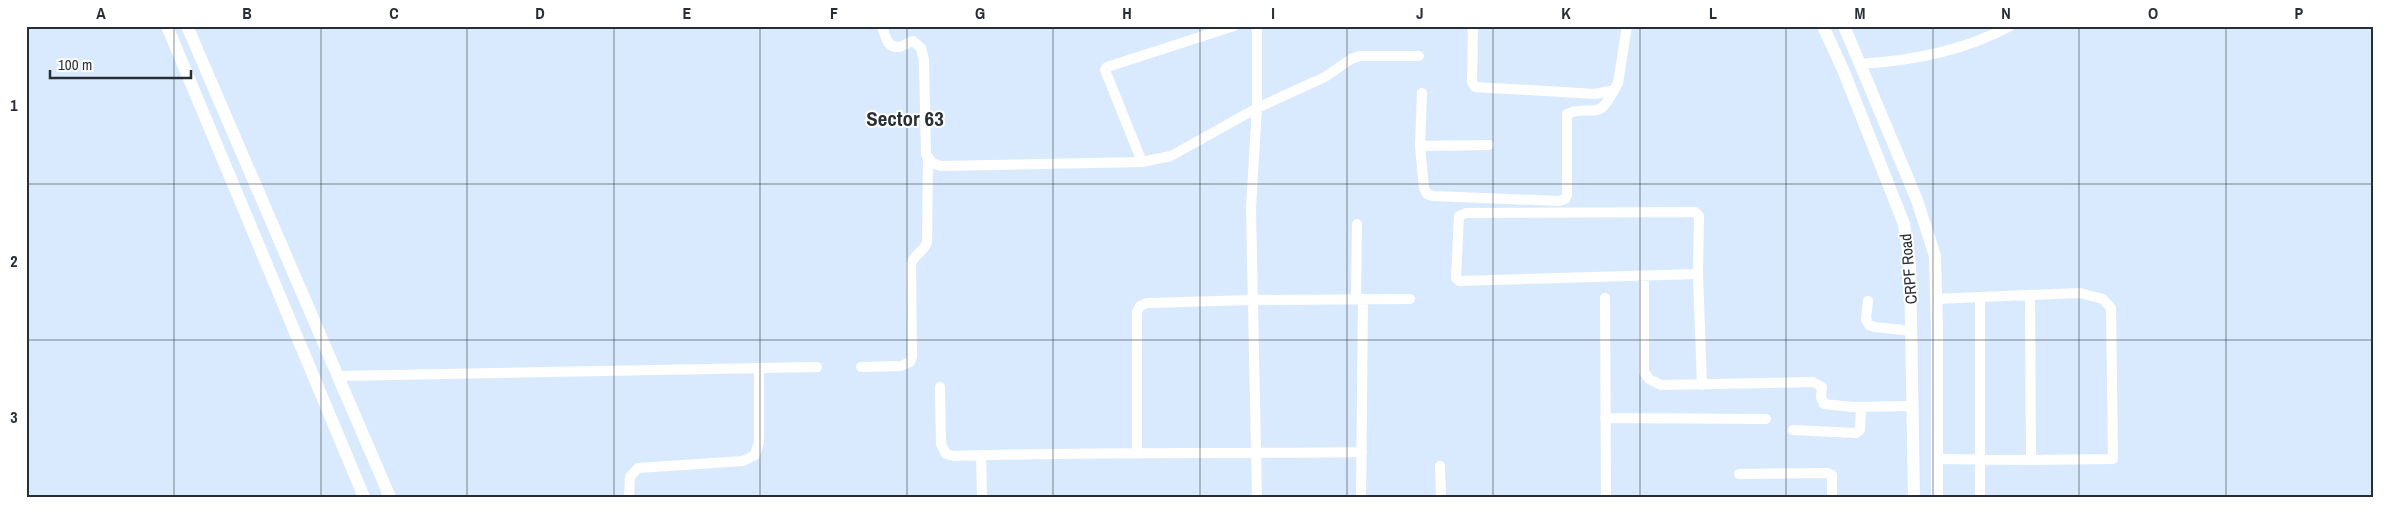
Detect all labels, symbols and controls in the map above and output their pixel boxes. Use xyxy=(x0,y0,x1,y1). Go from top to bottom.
text: A xyxy=(96,2,106,24)
text: B xyxy=(242,2,252,24)
text: C xyxy=(389,2,399,24)
text: D xyxy=(535,2,545,24)
text: E xyxy=(683,2,692,24)
text: F xyxy=(830,2,838,24)
text: G xyxy=(975,2,985,24)
text: H xyxy=(1122,2,1132,24)
text: I xyxy=(1271,2,1275,24)
text: J xyxy=(1416,2,1424,24)
text: K xyxy=(1561,2,1571,24)
text: L xyxy=(1709,2,1717,24)
text: M xyxy=(1855,2,1866,24)
text: N xyxy=(2001,2,2011,24)
text: O xyxy=(2148,2,2158,24)
text: P xyxy=(2295,2,2304,24)
scale bar xyxy=(50,48,191,80)
text: 100 m xyxy=(58,54,92,75)
text: 1 xyxy=(10,94,18,116)
district label: Sector 63 xyxy=(866,104,944,133)
street label: CRPF Road xyxy=(1894,233,1922,305)
text: 2 xyxy=(10,250,18,272)
text: 3 xyxy=(10,406,18,428)

